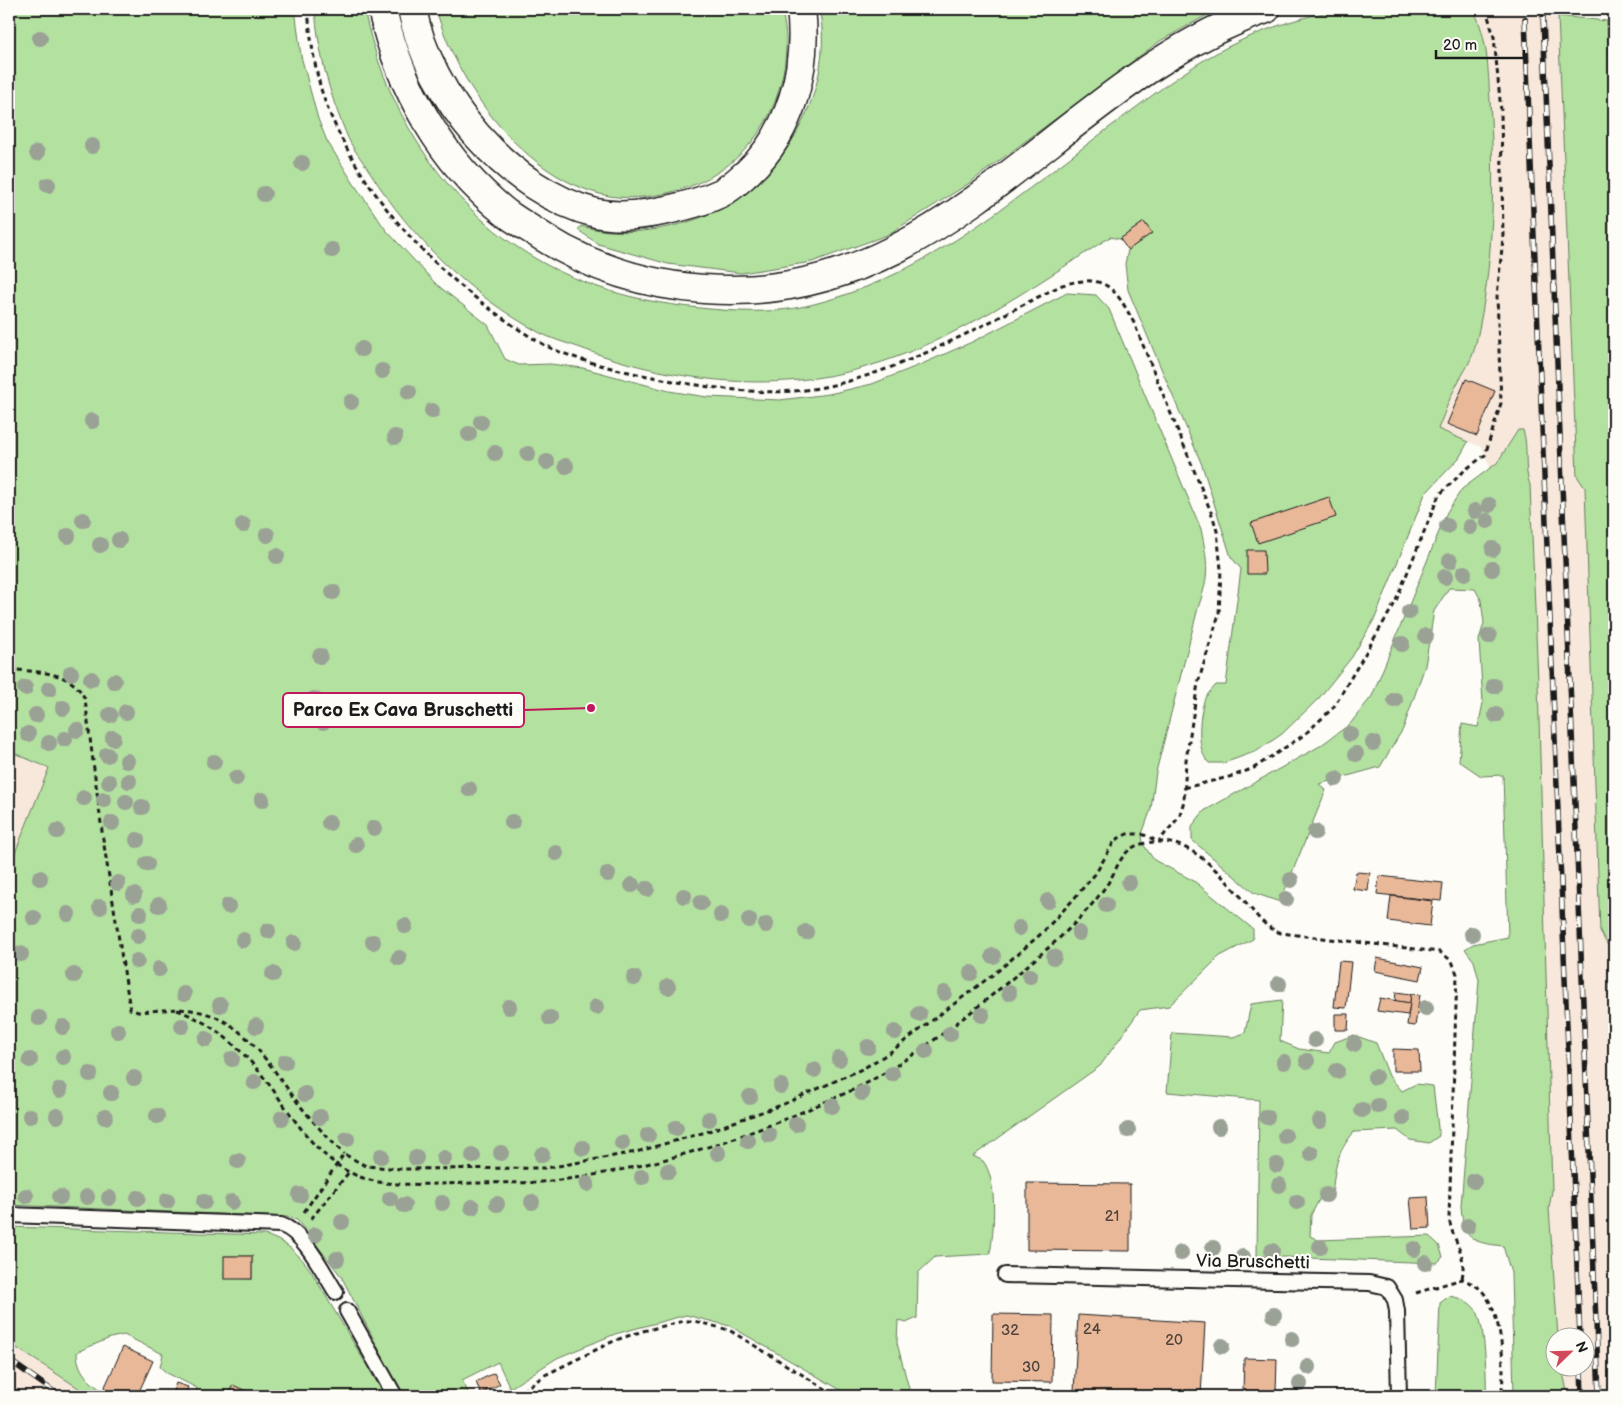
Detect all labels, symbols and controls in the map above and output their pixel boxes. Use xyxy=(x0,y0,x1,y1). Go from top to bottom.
scale bar xyxy=(1436,28,1523,60)
text: 20 m xyxy=(1443,36,1477,55)
callout: Parco Ex Cava Bruschetti xyxy=(283,693,524,727)
text: Parco Ex Cava Bruschetti xyxy=(293,699,513,722)
house number: 21 xyxy=(1105,1207,1119,1226)
street label: Via Bruschetti xyxy=(1196,1251,1310,1273)
house number: 24 xyxy=(1083,1320,1101,1339)
house number: 32 xyxy=(1001,1321,1019,1340)
north arrow xyxy=(1546,1328,1596,1378)
house number: 20 xyxy=(1165,1331,1183,1350)
text: N xyxy=(1572,1339,1591,1355)
house number: 30 xyxy=(1022,1358,1040,1377)

